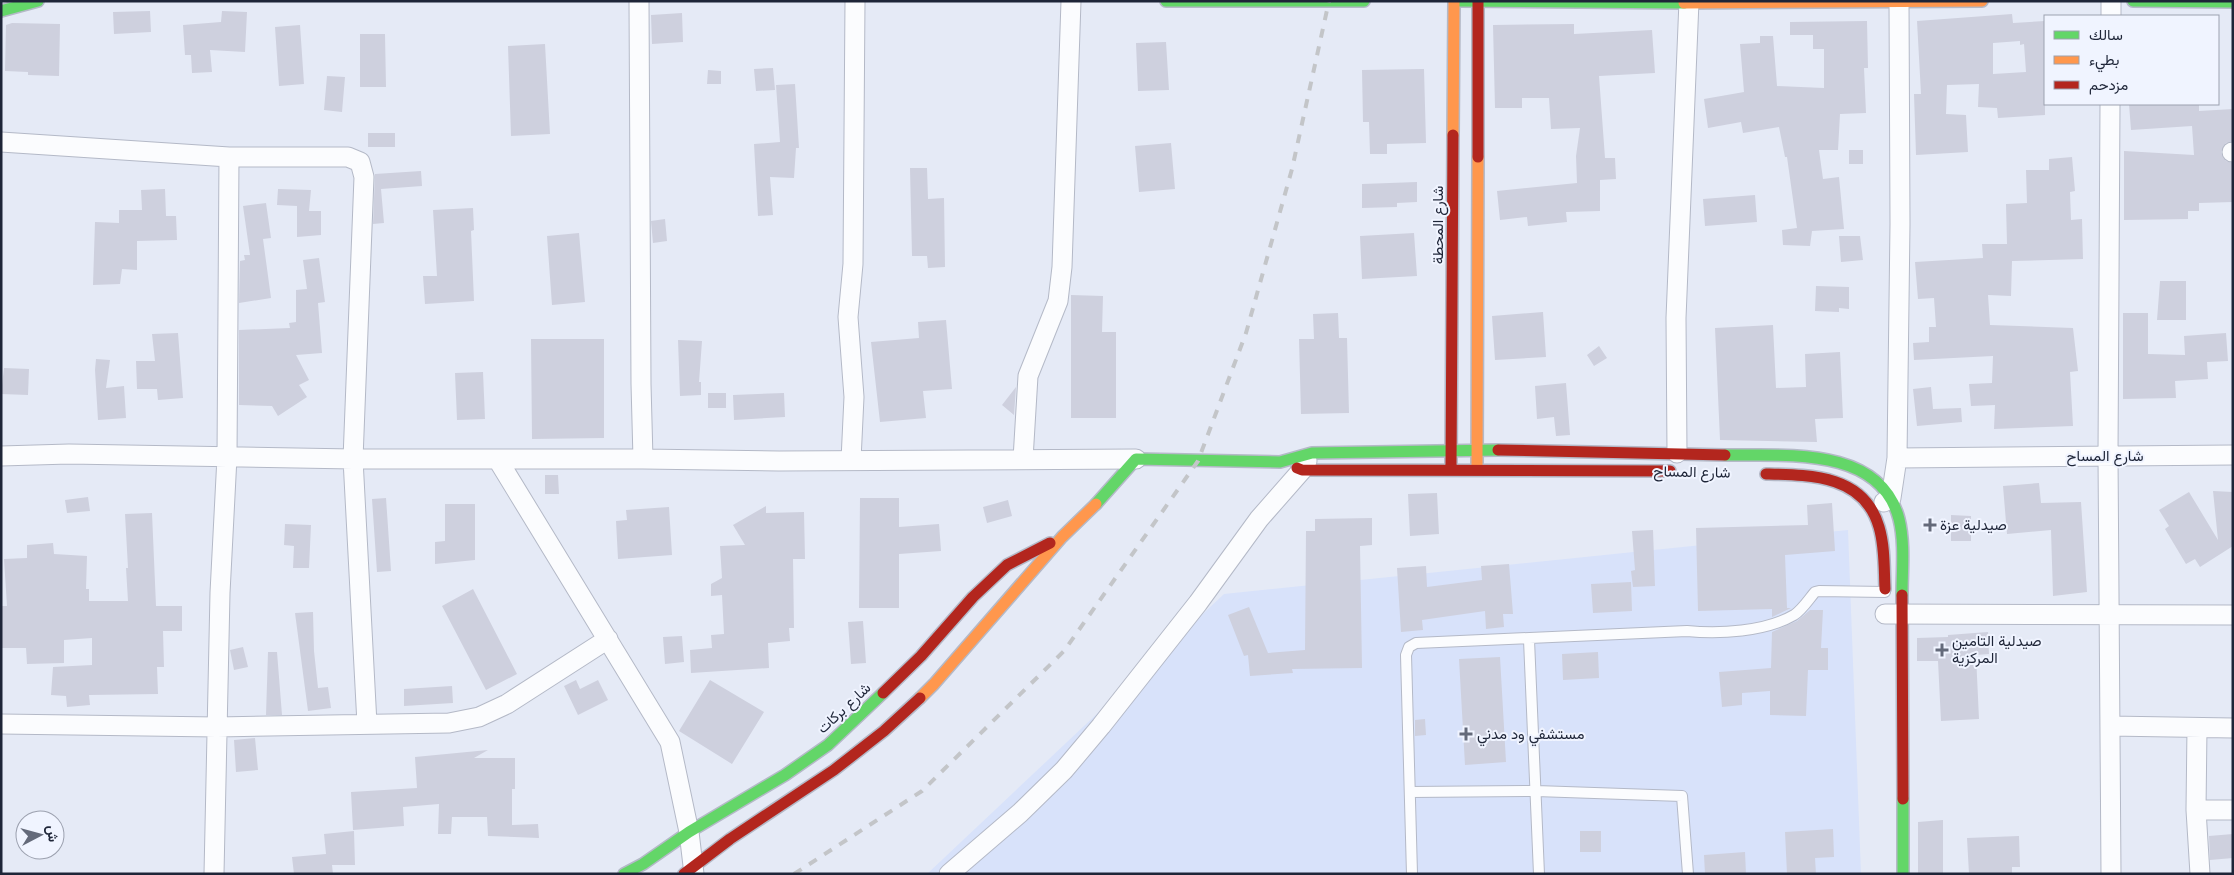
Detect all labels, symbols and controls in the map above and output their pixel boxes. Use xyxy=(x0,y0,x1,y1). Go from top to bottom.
legend xyxy=(2044,15,2219,105)
text: سالك xyxy=(2089,26,2123,44)
text: بطيء xyxy=(2089,51,2119,73)
text: مزدحم xyxy=(2089,76,2128,95)
street label: شارع المحطة xyxy=(1429,186,1449,264)
street label: شارع المساح xyxy=(2066,447,2144,467)
street label: شارع المساح xyxy=(1653,462,1731,484)
place label: صيدلية عزة xyxy=(1940,516,2007,534)
marker: صيدلية عزة xyxy=(1924,519,1936,531)
place label: صيدلية التامين المركزية xyxy=(1952,632,2042,667)
marker: صيدلية التامين المركزية xyxy=(1936,644,1948,656)
street label: شارع بركات xyxy=(814,679,876,739)
place label: مستشفي ود مدني xyxy=(1477,725,1585,747)
marker: مستشفي ود مدني xyxy=(1459,727,1473,741)
north arrow xyxy=(15,810,65,860)
text: ش xyxy=(43,824,62,843)

